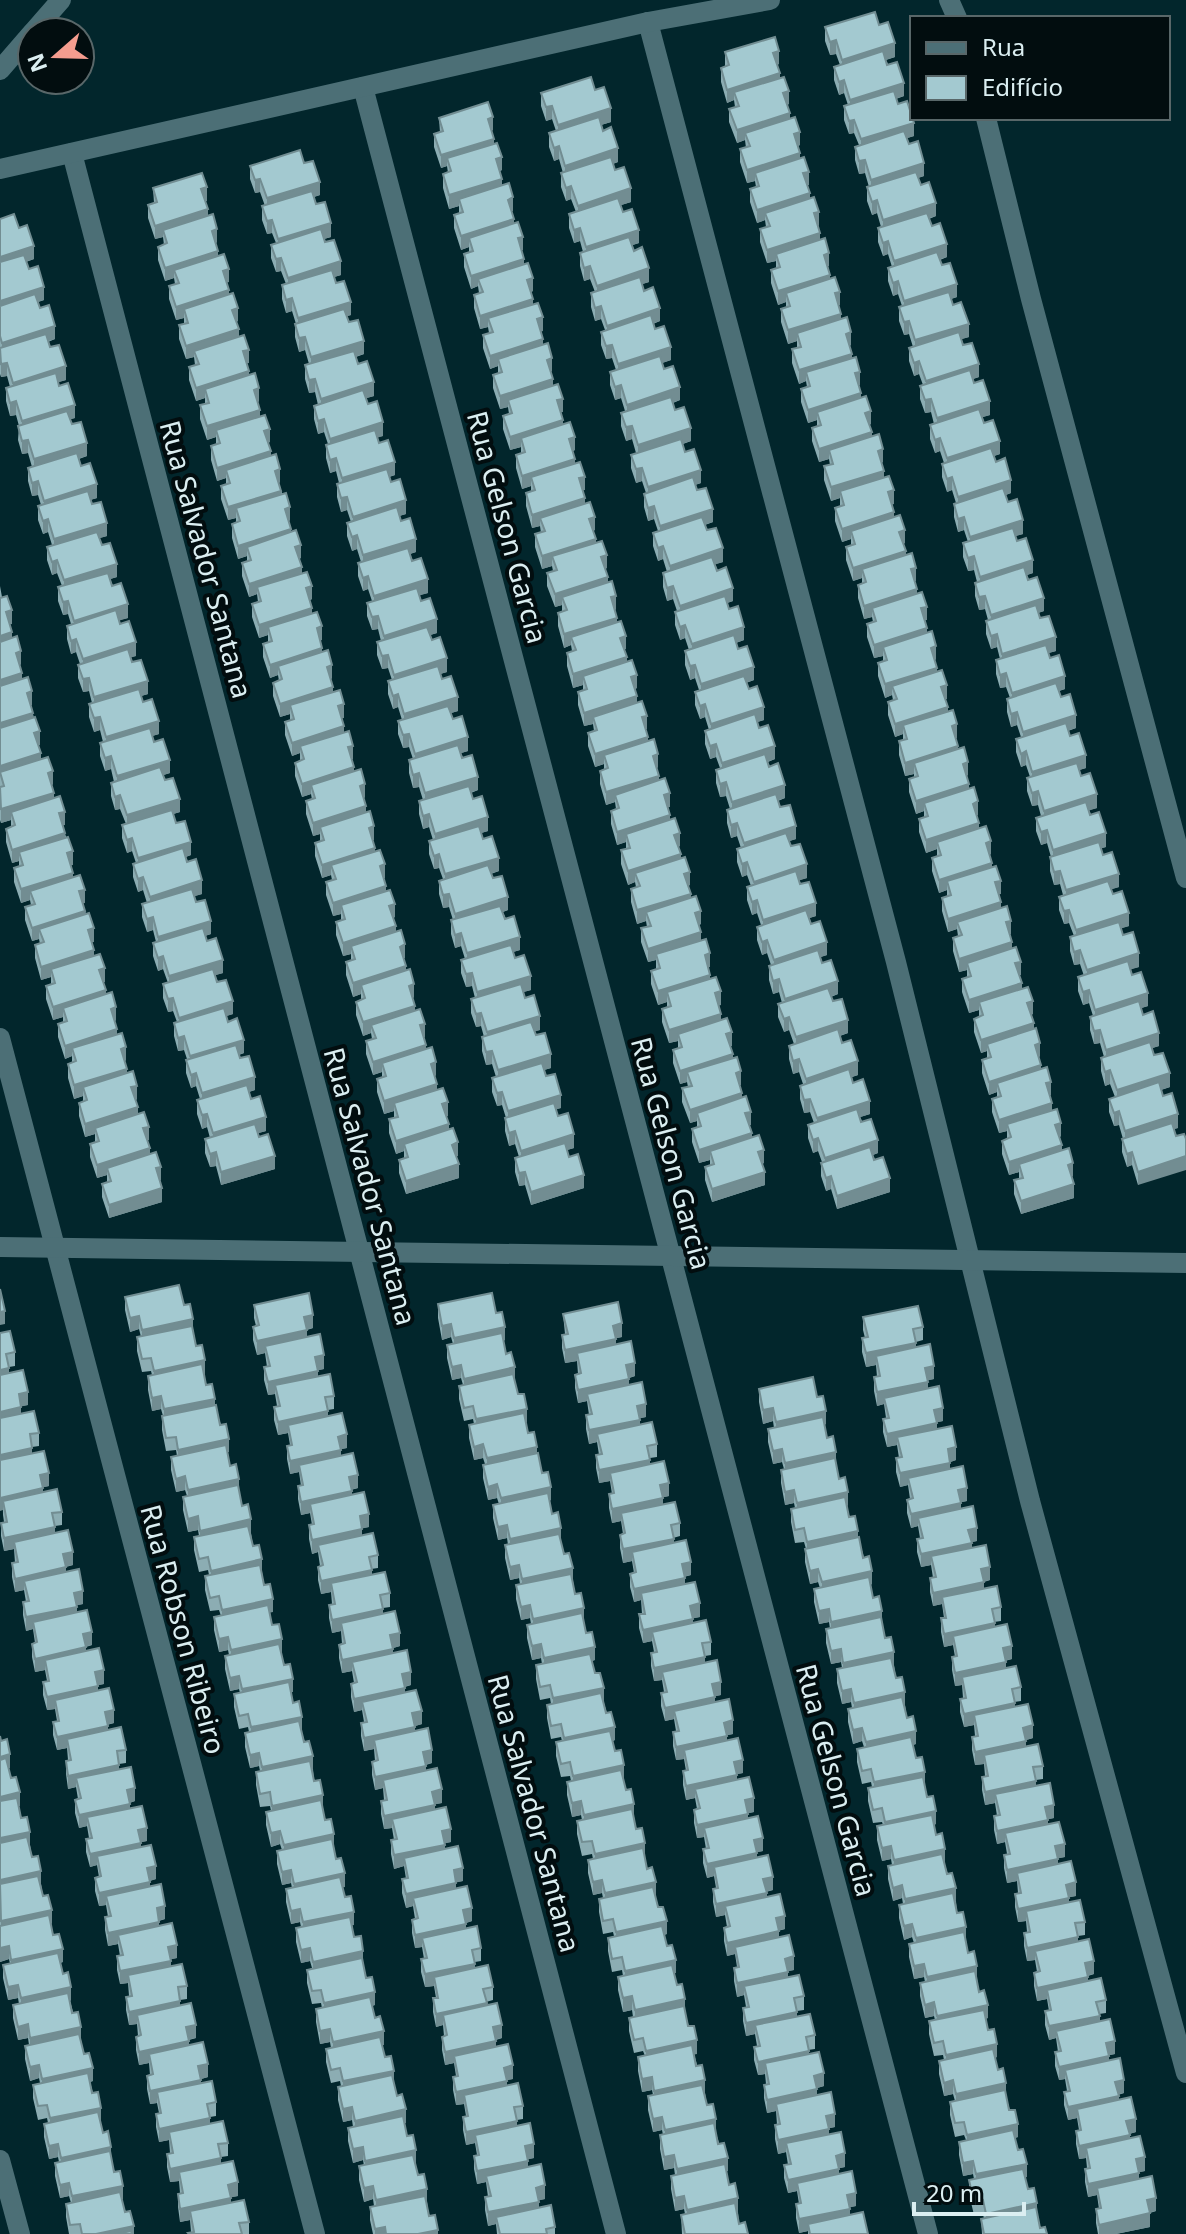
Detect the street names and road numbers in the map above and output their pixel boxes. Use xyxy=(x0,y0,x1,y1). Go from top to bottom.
street label: Rua Gelson Garcia xyxy=(459,406,557,648)
street label: Rua Salvador Santana xyxy=(152,416,262,702)
street label: Rua Gelson Garcia xyxy=(623,1032,721,1274)
street label: Rua Salvador Santana xyxy=(316,1043,426,1329)
street label: Rua Robson Ribeiro xyxy=(132,1500,236,1758)
street label: Rua Gelson Garcia xyxy=(788,1659,886,1901)
street label: Rua Salvador Santana xyxy=(480,1670,590,1956)

